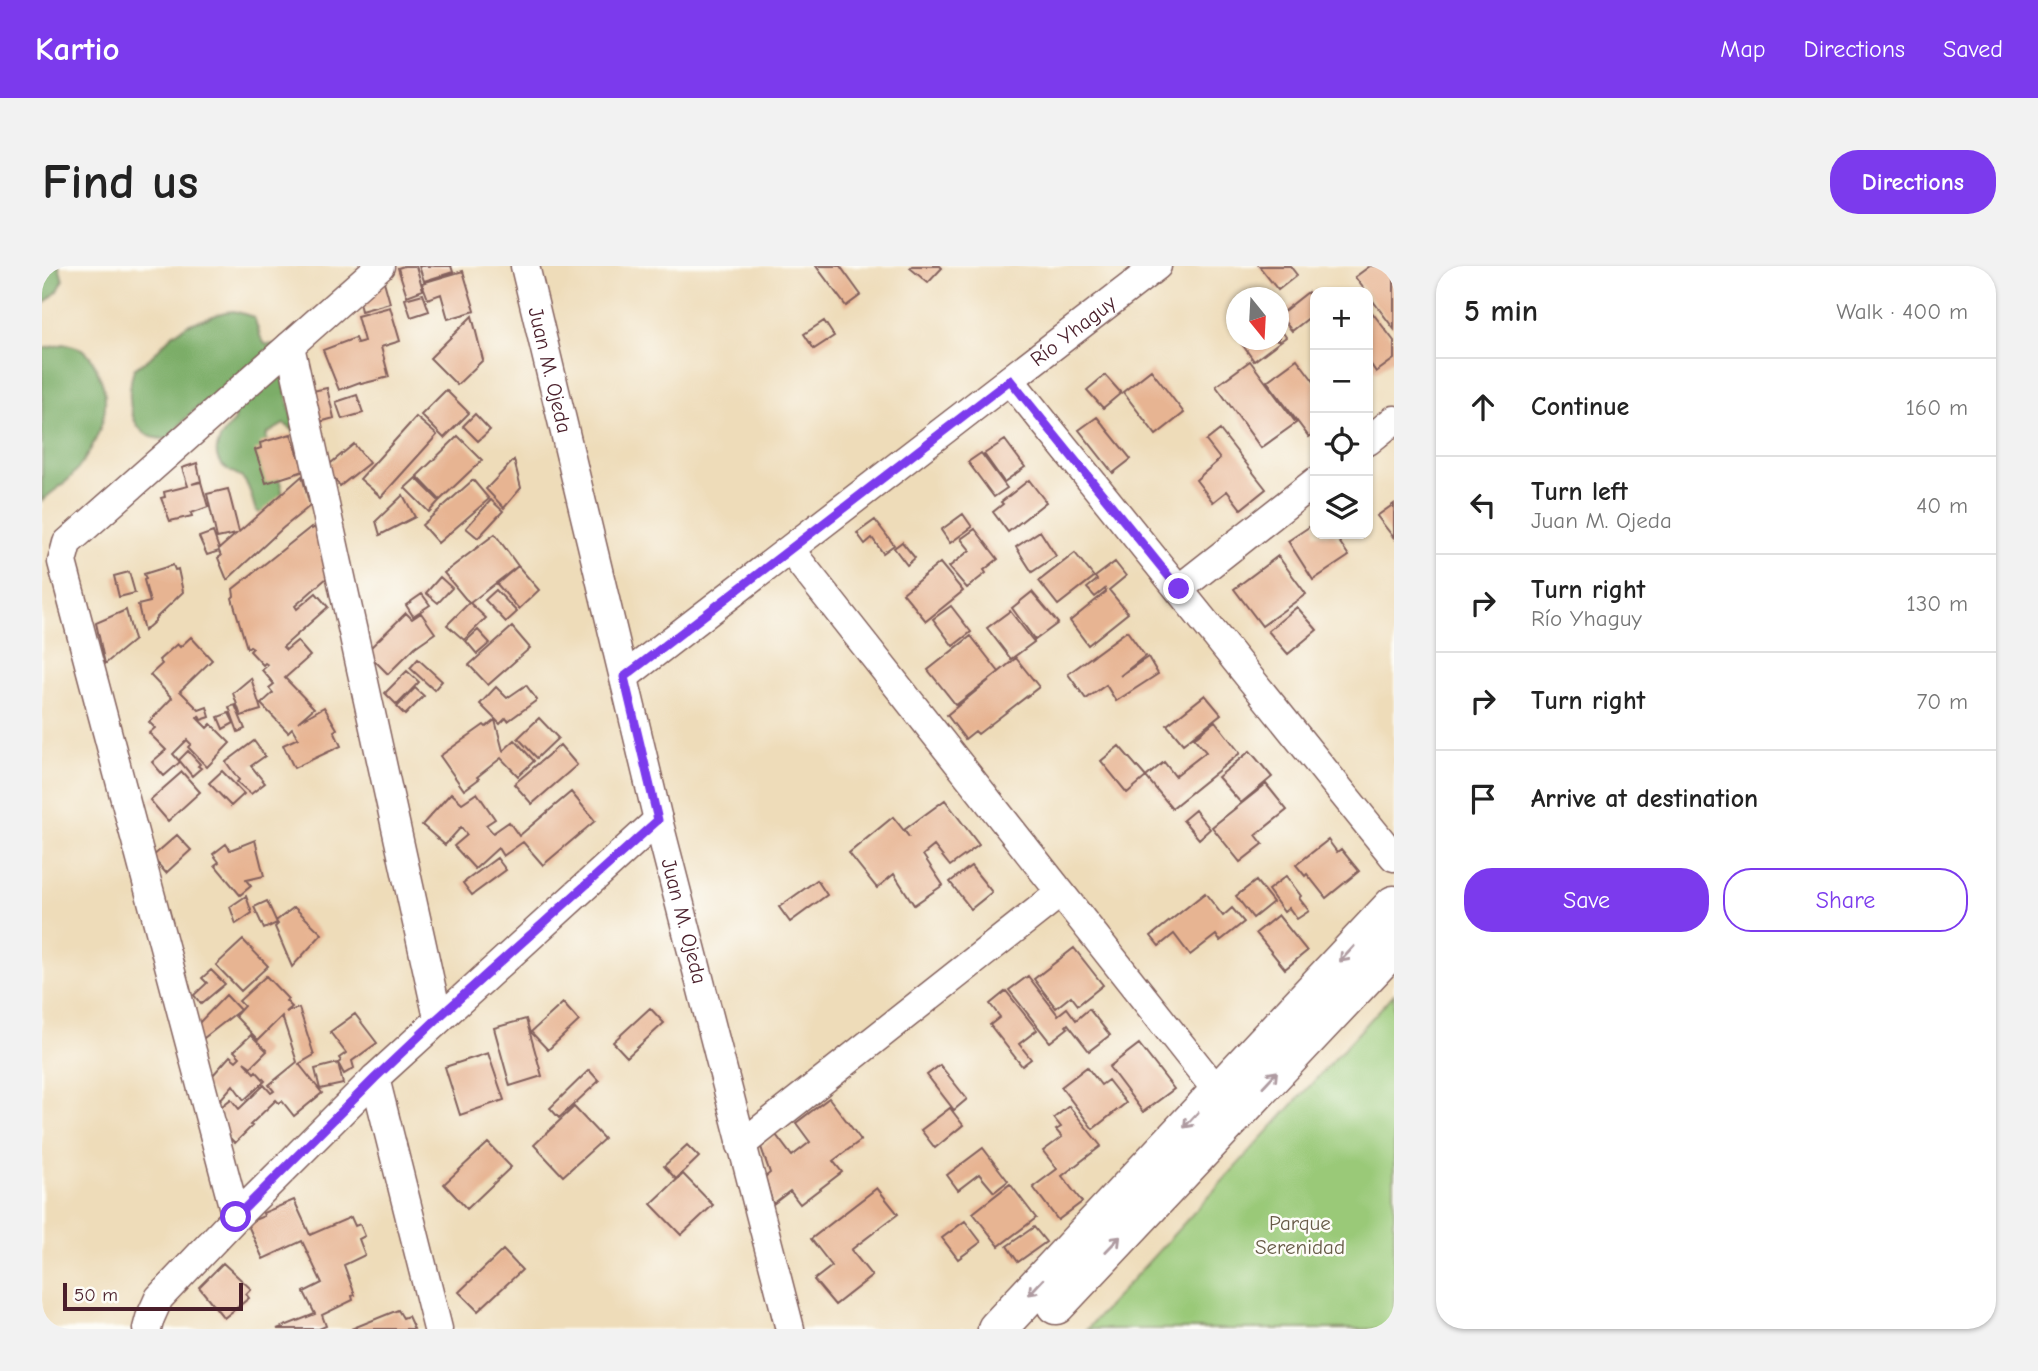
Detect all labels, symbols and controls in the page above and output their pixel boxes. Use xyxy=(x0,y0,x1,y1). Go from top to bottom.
text: Kartio xyxy=(35,30,120,68)
text: Map xyxy=(1720,35,1766,63)
text: Directions xyxy=(1804,35,1905,63)
text: Saved xyxy=(1943,35,2003,63)
button: Directions xyxy=(1830,150,1996,214)
text: Find us xyxy=(42,154,198,210)
north arrow xyxy=(1226,287,1289,350)
map controls xyxy=(1310,287,1373,539)
button: + xyxy=(1310,287,1373,350)
street label: Río Yhaguy xyxy=(1026,290,1121,371)
text: 5 min xyxy=(1464,294,1538,329)
text: Walk · 400 m xyxy=(1836,298,1968,325)
street label: Juan M. Ojeda xyxy=(523,305,577,435)
button: − xyxy=(1310,350,1373,413)
icon: ahead xyxy=(1464,388,1502,426)
text: Continue xyxy=(1531,392,1629,422)
text: 160 m xyxy=(1906,394,1968,421)
button: locate xyxy=(1310,413,1373,476)
button: layers xyxy=(1310,476,1373,539)
text: Turn left xyxy=(1531,477,1628,507)
icon: left xyxy=(1464,486,1502,524)
text: 40 m xyxy=(1916,492,1968,519)
text: Juan M. Ojeda xyxy=(1531,507,1672,534)
route end xyxy=(1163,573,1194,604)
text: Turn right xyxy=(1531,575,1645,605)
icon: right xyxy=(1464,584,1502,622)
text: 130 m xyxy=(1907,590,1968,617)
text: Río Yhaguy xyxy=(1531,605,1642,632)
icon: right xyxy=(1464,682,1502,720)
text: Turn right xyxy=(1531,686,1645,716)
text: 70 m xyxy=(1916,688,1968,715)
icon: arrive xyxy=(1464,780,1502,818)
text: Arrive at destination xyxy=(1531,784,1758,814)
street label: Juan M. Ojeda xyxy=(656,856,712,986)
button: Save xyxy=(1464,868,1709,932)
button: Share xyxy=(1723,868,1968,932)
one-way arrow xyxy=(1339,945,1356,962)
one-way arrow xyxy=(1261,1071,1278,1088)
one-way arrow xyxy=(1183,1111,1200,1128)
route start xyxy=(220,1201,251,1232)
park label: Parque Serenidad xyxy=(1255,1211,1345,1259)
one-way arrow xyxy=(1105,1236,1122,1253)
one-way arrow xyxy=(1028,1278,1045,1295)
scale bar xyxy=(63,1280,243,1312)
text: 50 m xyxy=(74,1284,118,1306)

